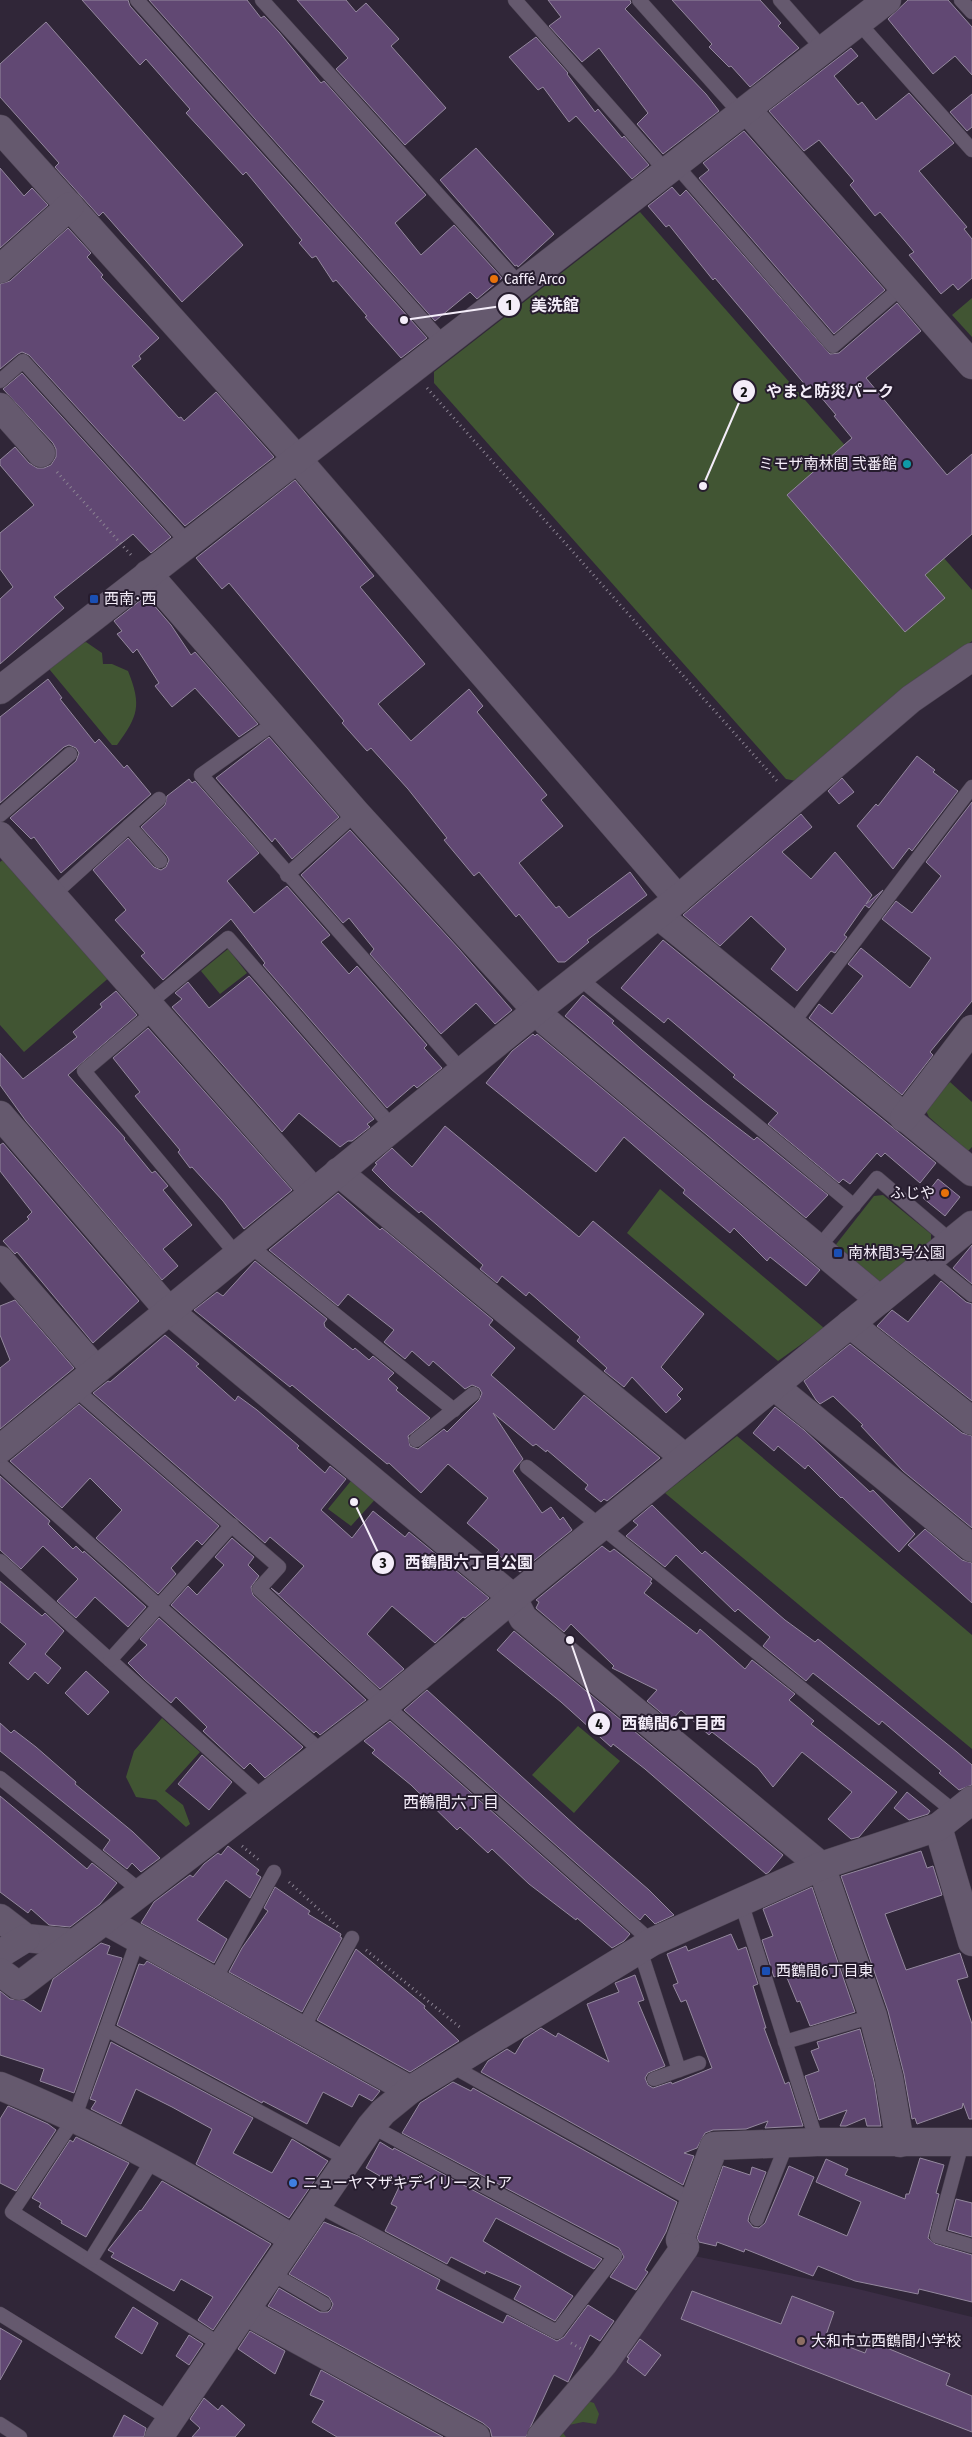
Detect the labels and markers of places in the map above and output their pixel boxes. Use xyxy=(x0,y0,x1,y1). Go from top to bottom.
place label: Caffé Arco xyxy=(504,270,566,288)
marker: Caffé Arco xyxy=(488,273,500,285)
callout: 美洗館 xyxy=(496,289,589,320)
callout: やまと防災パーク xyxy=(731,376,904,407)
place label: ミモザ南林間 弐番館 xyxy=(758,455,897,473)
marker: ミモザ南林間 弐番館 xyxy=(901,458,913,470)
place label: 西南･西 xyxy=(104,590,157,608)
marker: 西南･西 xyxy=(88,593,100,605)
place label: ふじや xyxy=(890,1184,935,1202)
marker: ふじや xyxy=(939,1187,951,1199)
place label: 南林間3号公園 xyxy=(848,1244,945,1262)
marker: 南林間3号公園 xyxy=(832,1247,844,1259)
callout: 西鶴間六丁目公園 xyxy=(370,1547,543,1578)
callout: 西鶴間6丁目西 xyxy=(587,1708,736,1739)
place label: 西鶴間6丁目東 xyxy=(776,1962,873,1980)
marker: 西鶴間6丁目東 xyxy=(760,1965,772,1977)
place label: ニューヤマザキデイリーストア xyxy=(303,2174,512,2192)
marker: ニューヤマザキデイリーストア xyxy=(287,2177,299,2189)
place label: 大和市立西鶴間小学校 xyxy=(811,2332,961,2350)
marker: 大和市立西鶴間小学校 xyxy=(795,2335,807,2347)

